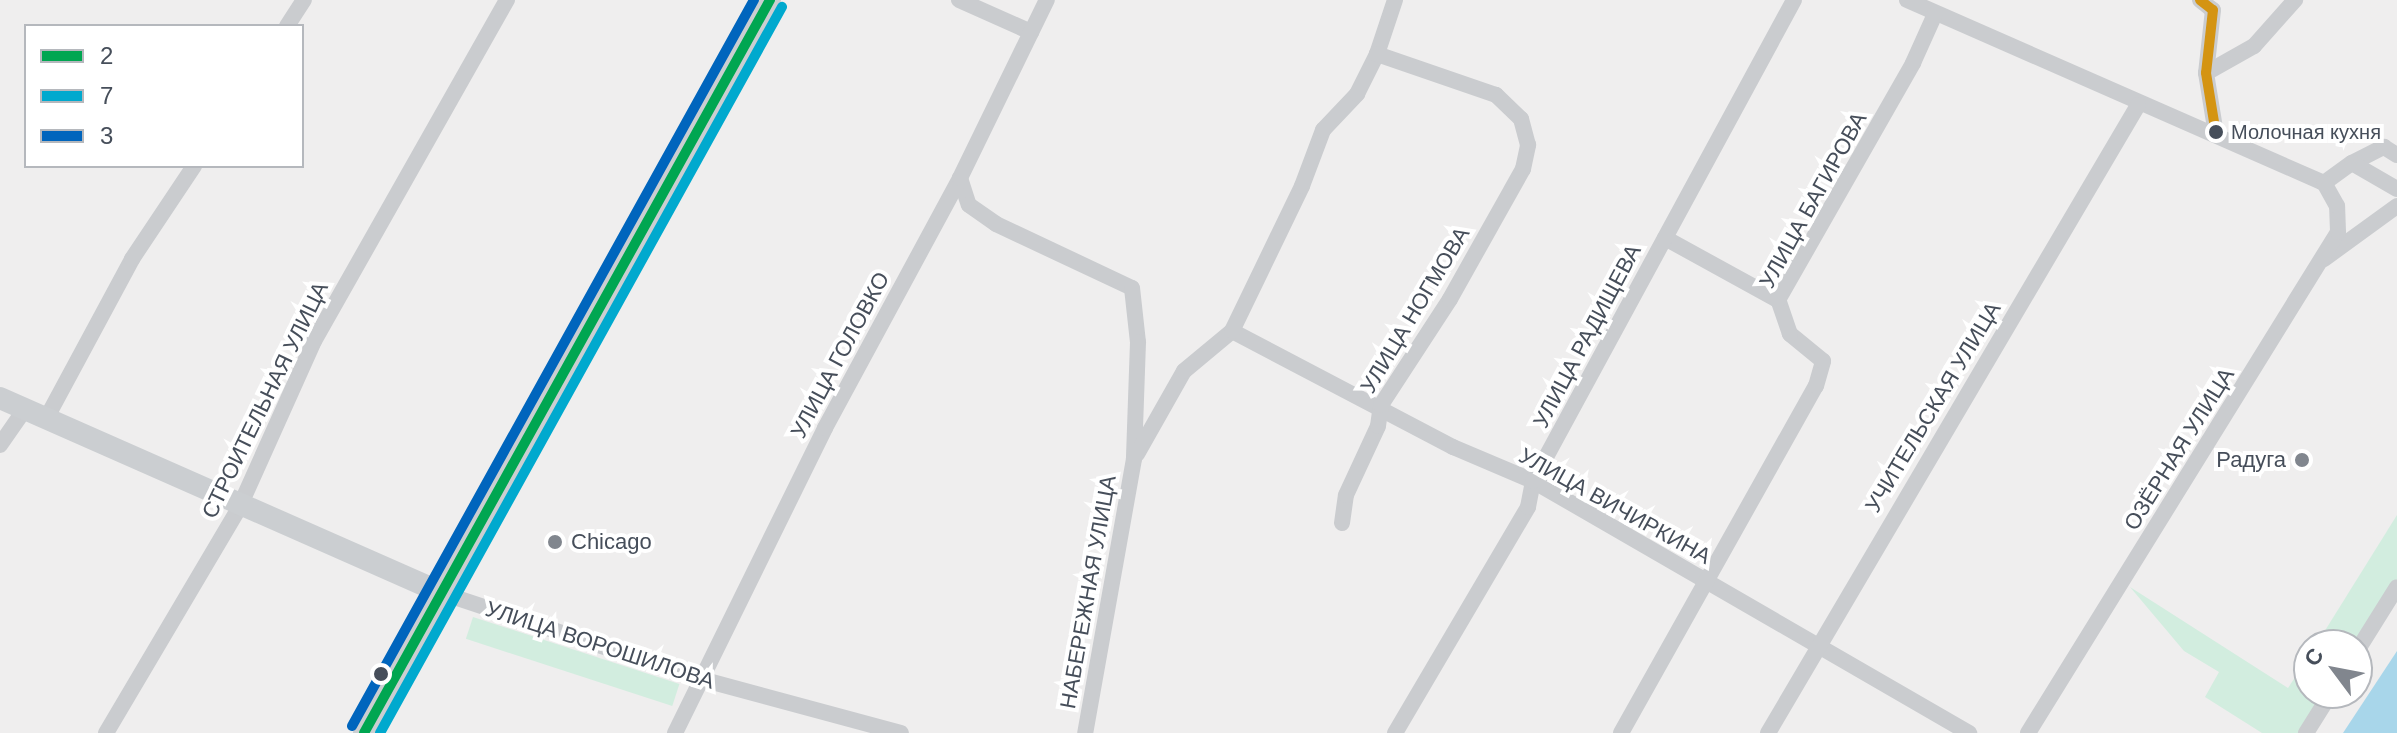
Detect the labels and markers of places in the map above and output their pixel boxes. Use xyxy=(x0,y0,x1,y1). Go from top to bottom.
place label: Молочная кухня xyxy=(2231,120,2381,144)
marker: Молочная кухня xyxy=(2208,124,2224,140)
place label: Радуга xyxy=(2216,447,2286,473)
marker: Радуга xyxy=(2293,451,2311,469)
place label: Chicago xyxy=(571,529,652,555)
marker: Chicago xyxy=(546,533,564,551)
unlabelled marker xyxy=(373,666,389,682)

